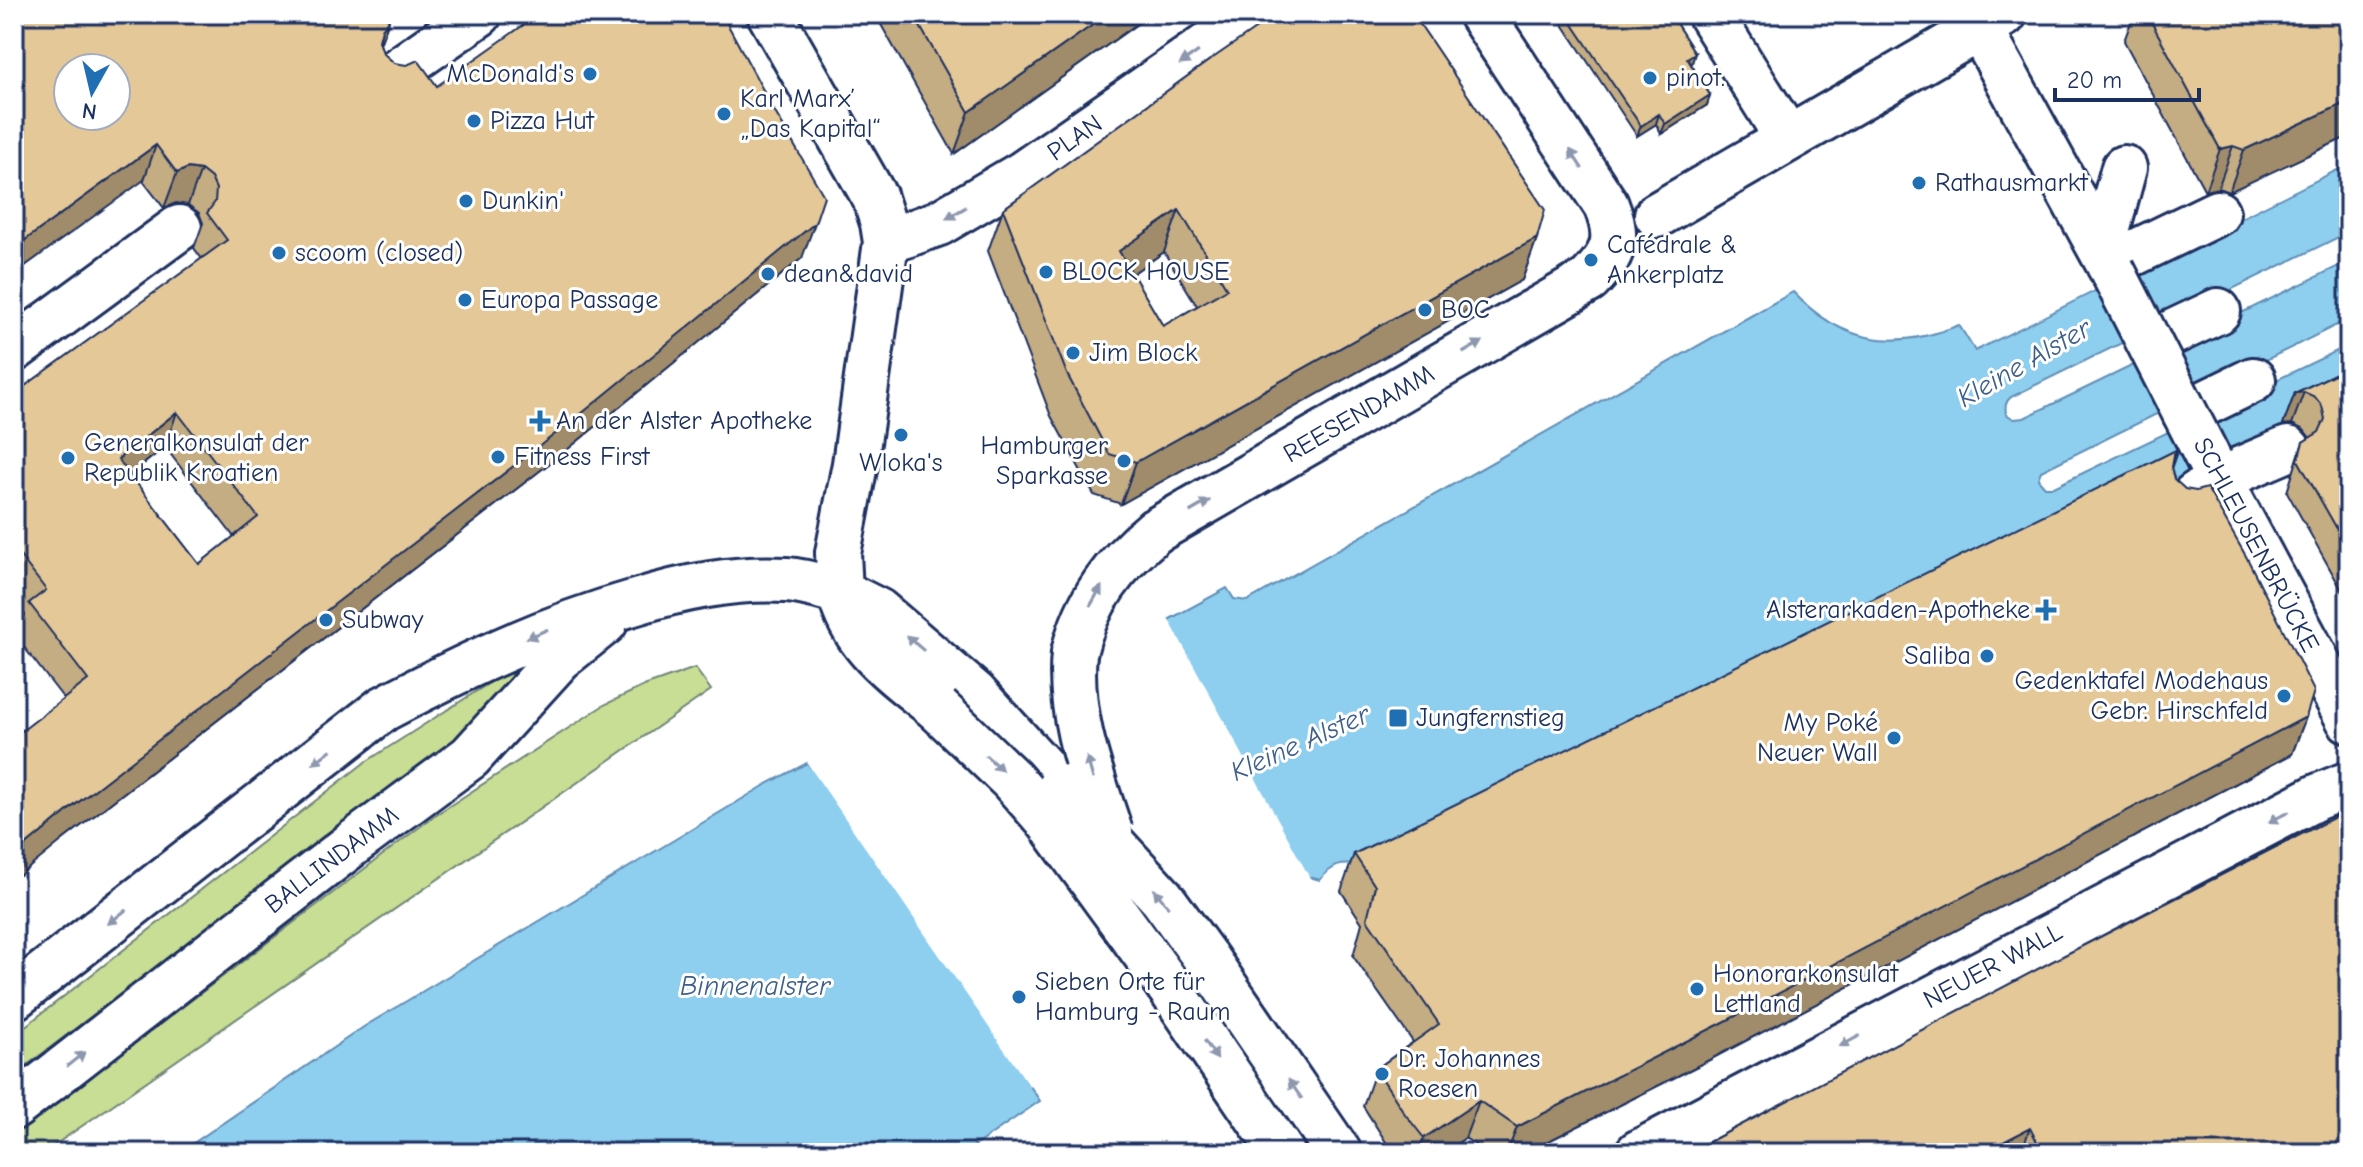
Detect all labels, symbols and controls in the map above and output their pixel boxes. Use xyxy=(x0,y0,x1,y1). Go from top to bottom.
one-way arrow xyxy=(1178,50,1199,65)
north arrow xyxy=(52,52,132,132)
scale bar xyxy=(2055,52,2199,102)
place label: McDonald's xyxy=(446,59,574,89)
place label: pinot. xyxy=(1666,63,1725,93)
marker: McDonald's xyxy=(581,65,599,83)
text: 20 m xyxy=(2067,66,2122,94)
marker: pinot. xyxy=(1641,69,1659,87)
place label: Karl Marx’ „Das Kapital“ xyxy=(740,84,880,144)
text: N xyxy=(80,97,98,125)
marker: Karl Marx’ „Das Kapital“ xyxy=(715,105,733,123)
place label: Pizza Hut xyxy=(490,106,596,136)
street label: PLAN xyxy=(1042,109,1108,167)
marker: Pizza Hut xyxy=(465,112,483,130)
one-way arrow xyxy=(1568,149,1583,170)
place label: Rathausmarkt xyxy=(1935,168,2089,198)
marker: Rathausmarkt xyxy=(1910,174,1928,192)
place label: Dunkin' xyxy=(482,186,564,216)
marker: Dunkin' xyxy=(457,192,475,210)
one-way arrow xyxy=(945,206,967,220)
place label: Cafédrale & Ankerplatz xyxy=(1607,230,1737,290)
place label: scoom (closed) xyxy=(295,238,463,268)
marker: scoom (closed) xyxy=(270,244,288,262)
marker: Cafédrale & Ankerplatz xyxy=(1582,251,1600,269)
place label: BLOCK HOUSE xyxy=(1062,257,1230,287)
place label: dean&david xyxy=(784,259,913,289)
marker: BLOCK HOUSE xyxy=(1037,263,1055,281)
marker: dean&david xyxy=(759,265,777,283)
place label: Europa Passage xyxy=(481,285,658,315)
marker: Europa Passage xyxy=(456,291,474,309)
place label: BOC xyxy=(1441,295,1490,325)
marker: BOC xyxy=(1416,301,1434,319)
water label: Kleine Alster xyxy=(1952,311,2098,414)
place label: Jim Block xyxy=(1089,338,1198,368)
one-way arrow xyxy=(1462,340,1484,354)
marker: Jim Block xyxy=(1064,344,1082,362)
street label: REESENDAMM xyxy=(1278,359,1440,469)
place label: An der Alster Apotheke xyxy=(556,406,812,436)
marker: An der Alster Apotheke xyxy=(531,412,549,430)
marker: Wloka's xyxy=(892,426,910,444)
place label: Generalkonsulat der Republik Kroatien xyxy=(84,428,309,488)
place label: Hamburger Sparkasse xyxy=(980,431,1109,491)
street label: SCHLEUSENBRÜCKE xyxy=(2187,433,2325,657)
place label: Fitness First xyxy=(514,442,651,472)
marker: Fitness First xyxy=(489,448,507,466)
place label: Wloka's xyxy=(859,448,943,478)
marker: Generalkonsulat der Republik Kroatien xyxy=(59,449,77,467)
marker: Hamburger Sparkasse xyxy=(1115,452,1133,470)
one-way arrow xyxy=(1189,499,1211,513)
one-way arrow xyxy=(1089,585,1103,607)
place label: Alsterarkaden-Apotheke xyxy=(1766,595,2030,625)
marker: Alsterarkaden-Apotheke xyxy=(2037,601,2055,619)
place label: Subway xyxy=(342,605,424,635)
marker: Subway xyxy=(317,611,335,629)
one-way arrow xyxy=(525,628,549,641)
one-way arrow xyxy=(906,635,926,652)
place label: Saliba xyxy=(1904,641,1971,671)
marker: Saliba xyxy=(1978,647,1996,665)
place label: Gedenktafel Modehaus Gebr. Hirschfeld xyxy=(2014,666,2268,726)
marker: Gedenktafel Modehaus Gebr. Hirschfeld xyxy=(2275,687,2293,705)
water label: Kleine Alster xyxy=(1226,697,1376,788)
place label: Jungfernstieg xyxy=(1416,703,1565,733)
marker: Jungfernstieg xyxy=(1387,707,1409,729)
place label: My Poké Neuer Wall xyxy=(1757,708,1878,768)
marker: My Poké Neuer Wall xyxy=(1885,729,1903,747)
one-way arrow xyxy=(312,749,332,765)
one-way arrow xyxy=(984,753,1003,771)
one-way arrow xyxy=(1083,755,1095,780)
street label: BALLINDAMM xyxy=(259,800,405,920)
one-way arrow xyxy=(2267,811,2290,824)
one-way arrow xyxy=(1153,888,1170,908)
one-way arrow xyxy=(107,909,127,925)
street label: NEUER WALL xyxy=(1918,917,2068,1015)
place label: Honorarkonsulat Lettland xyxy=(1713,959,1900,1019)
place label: Sieben Orte für Hamburg - Raum xyxy=(1035,967,1230,1027)
water label: Binnenalster xyxy=(680,970,832,1002)
marker: Honorarkonsulat Lettland xyxy=(1688,980,1706,998)
marker: Sieben Orte für Hamburg - Raum xyxy=(1010,988,1028,1006)
one-way arrow xyxy=(1838,1034,1861,1047)
one-way arrow xyxy=(1203,1039,1218,1060)
place label: Dr. Johannes Roesen xyxy=(1398,1044,1540,1104)
one-way arrow xyxy=(65,1051,86,1068)
marker: Dr. Johannes Roesen xyxy=(1373,1065,1391,1083)
one-way arrow xyxy=(1288,1078,1303,1099)

